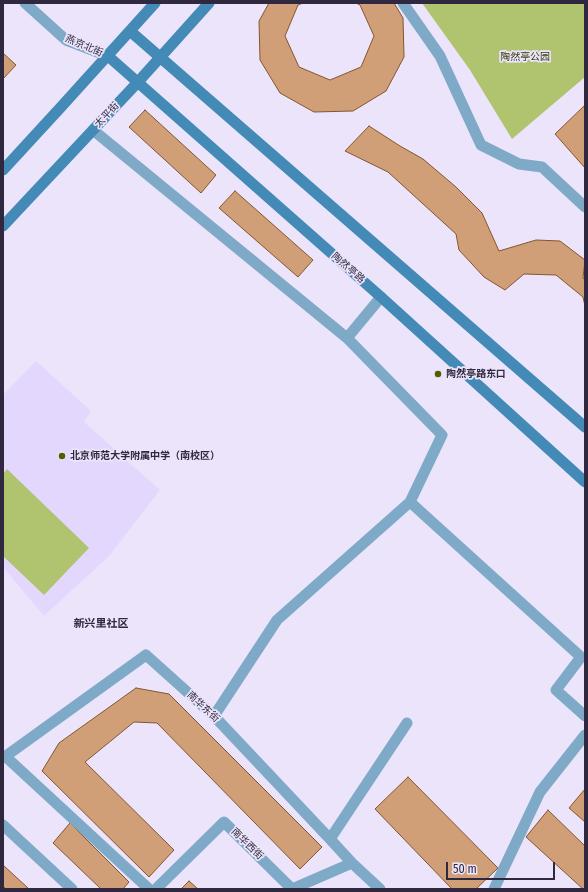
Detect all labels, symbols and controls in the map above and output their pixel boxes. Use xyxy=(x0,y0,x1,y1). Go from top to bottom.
street label: 燕京北街 xyxy=(63,33,105,59)
park label: 陶然亭公园 xyxy=(500,51,550,63)
street label: 太平街 xyxy=(92,100,122,130)
street label: 陶然亭路 xyxy=(329,250,367,286)
place label: 陶然亭路东口 xyxy=(446,368,506,380)
marker: 陶然亭路东口 xyxy=(433,369,443,379)
place label: 北京师范大学附属中学（南校区） xyxy=(70,450,220,462)
marker: 北京师范大学附属中学（南校区） xyxy=(57,451,67,461)
district label: 新兴里社区 xyxy=(74,617,128,631)
street label: 南华东街 xyxy=(184,689,222,725)
street label: 南华西街 xyxy=(228,826,266,862)
scale bar xyxy=(448,854,557,880)
text: 50 m xyxy=(453,862,477,876)

